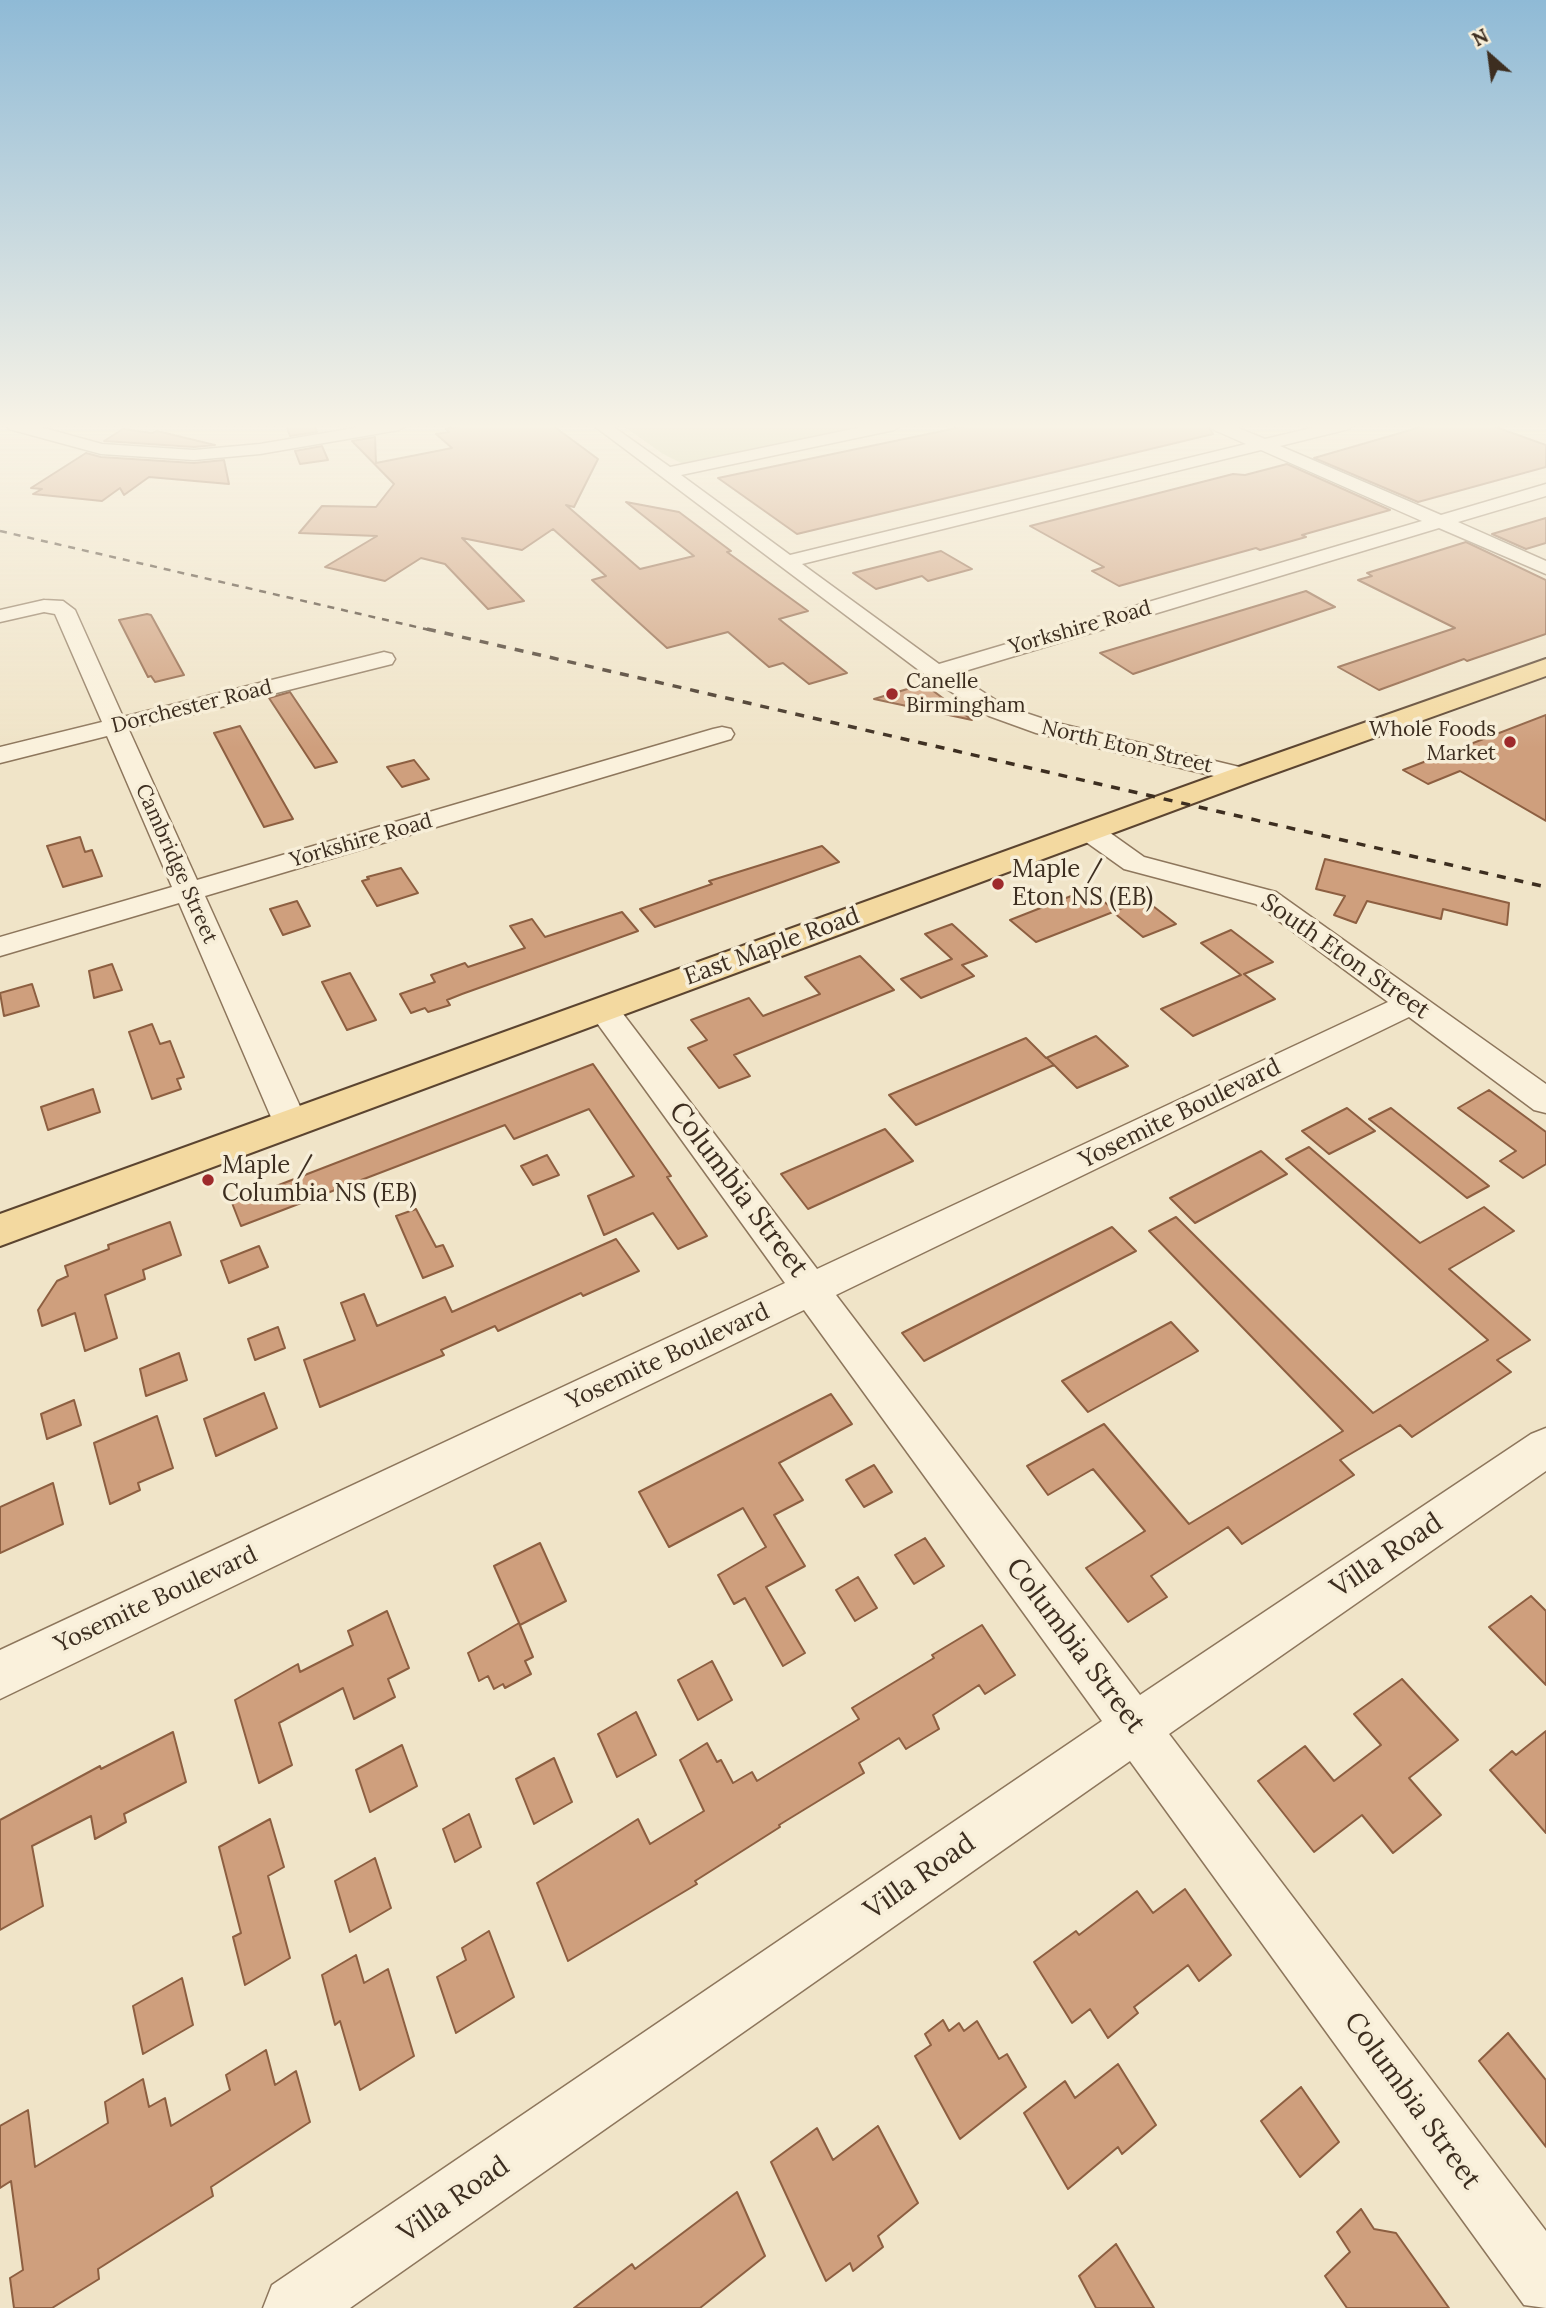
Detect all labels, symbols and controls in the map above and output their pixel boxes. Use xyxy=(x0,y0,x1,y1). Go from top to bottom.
north arrow xyxy=(1455,21,1525,91)
text: N xyxy=(1468,23,1492,52)
street label: Yorkshire Road xyxy=(1006,596,1154,660)
place label: Canelle Birmingham xyxy=(906,669,1026,719)
street label: Dorchester Road xyxy=(109,675,275,739)
marker: Canelle Birmingham xyxy=(884,686,900,702)
street label: North Eton Street xyxy=(1039,715,1215,779)
place label: Whole Foods Market xyxy=(1369,717,1496,767)
marker: Whole Foods Market xyxy=(1502,734,1518,750)
street label: Cambridge Street xyxy=(130,780,222,948)
street label: Yorkshire Road xyxy=(287,809,435,873)
place label: Maple / Eton NS (EB) xyxy=(1012,856,1153,912)
marker: Maple / Eton NS (EB) xyxy=(990,876,1006,892)
street label: South Eton Street xyxy=(1255,888,1435,1026)
street label: East Maple Road xyxy=(680,902,864,992)
street label: Yosemite Boulevard xyxy=(1075,1053,1285,1175)
street label: Columbia Street xyxy=(661,1096,815,1284)
place label: Maple / Columbia NS (EB) xyxy=(222,1152,417,1208)
marker: Maple / Columbia NS (EB) xyxy=(200,1172,216,1188)
street label: Yosemite Boulevard xyxy=(562,1297,774,1417)
street label: Villa Road xyxy=(1325,1506,1449,1606)
street label: Yosemite Boulevard xyxy=(50,1540,262,1660)
street label: Columbia Street xyxy=(998,1552,1152,1740)
street label: Villa Road xyxy=(858,1827,982,1927)
street label: Columbia Street xyxy=(1336,2006,1488,2196)
street label: Villa Road xyxy=(392,2150,516,2250)

